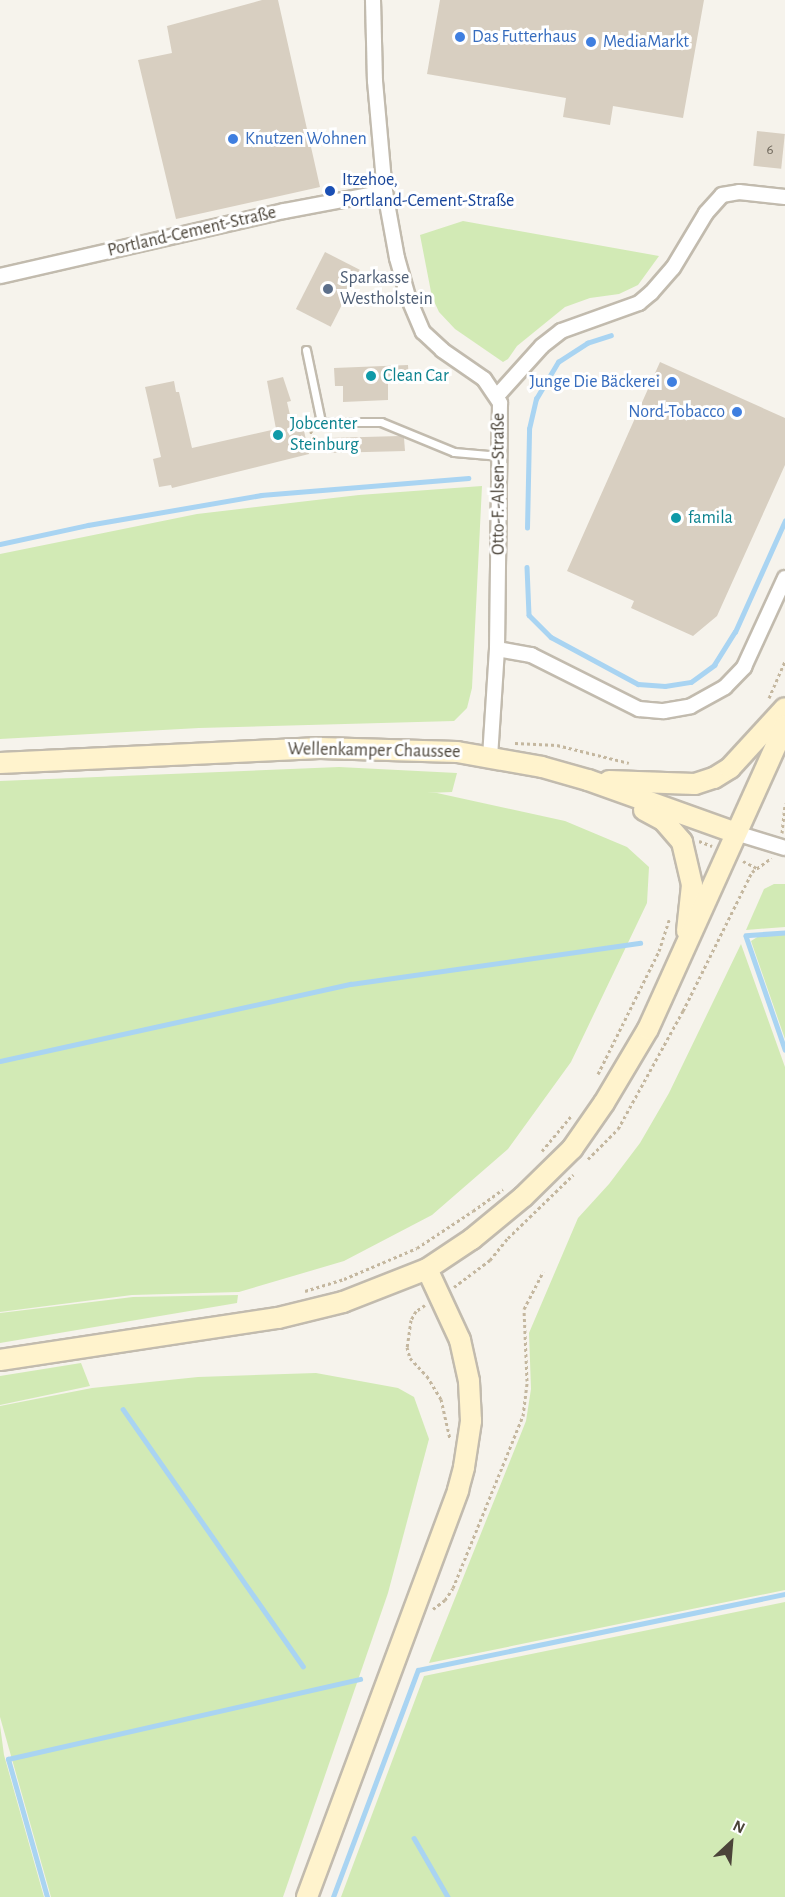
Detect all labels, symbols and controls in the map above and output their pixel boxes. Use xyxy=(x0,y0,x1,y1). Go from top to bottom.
place label: Das Futterhaus xyxy=(472,26,577,48)
marker: Das Futterhaus xyxy=(453,30,467,44)
place label: MediaMarkt xyxy=(603,31,689,53)
marker: MediaMarkt xyxy=(584,35,598,49)
place label: Knutzen Wohnen xyxy=(245,128,367,150)
marker: Knutzen Wohnen xyxy=(226,132,240,146)
house number: 6 xyxy=(766,141,774,159)
place label: Itzehoe, Portland-Cement-Straße xyxy=(342,170,514,213)
marker: Itzehoe, Portland-Cement-Straße xyxy=(323,184,337,198)
street label: Portland-Cement-Straße xyxy=(106,202,278,262)
place label: Sparkasse Westholstein xyxy=(340,268,433,310)
marker: Sparkasse Westholstein xyxy=(321,282,335,296)
place label: Clean Car xyxy=(383,365,449,387)
marker: Clean Car xyxy=(364,369,378,383)
place label: Junge Die Bäckerei xyxy=(529,371,660,393)
marker: Junge Die Bäckerei xyxy=(665,375,679,389)
place label: Nord-Tobacco xyxy=(628,401,725,423)
marker: Nord-Tobacco xyxy=(730,405,744,419)
street label: Otto-F.-Alsen-Straße xyxy=(488,413,510,555)
place label: Jobcenter Steinburg xyxy=(290,414,359,456)
marker: Jobcenter Steinburg xyxy=(271,428,285,442)
place label: famila xyxy=(688,507,733,529)
marker: famila xyxy=(669,511,683,525)
street label: Wellenkamper Chaussee xyxy=(287,739,461,763)
north arrow xyxy=(701,1813,761,1873)
text: N xyxy=(730,1817,747,1836)

